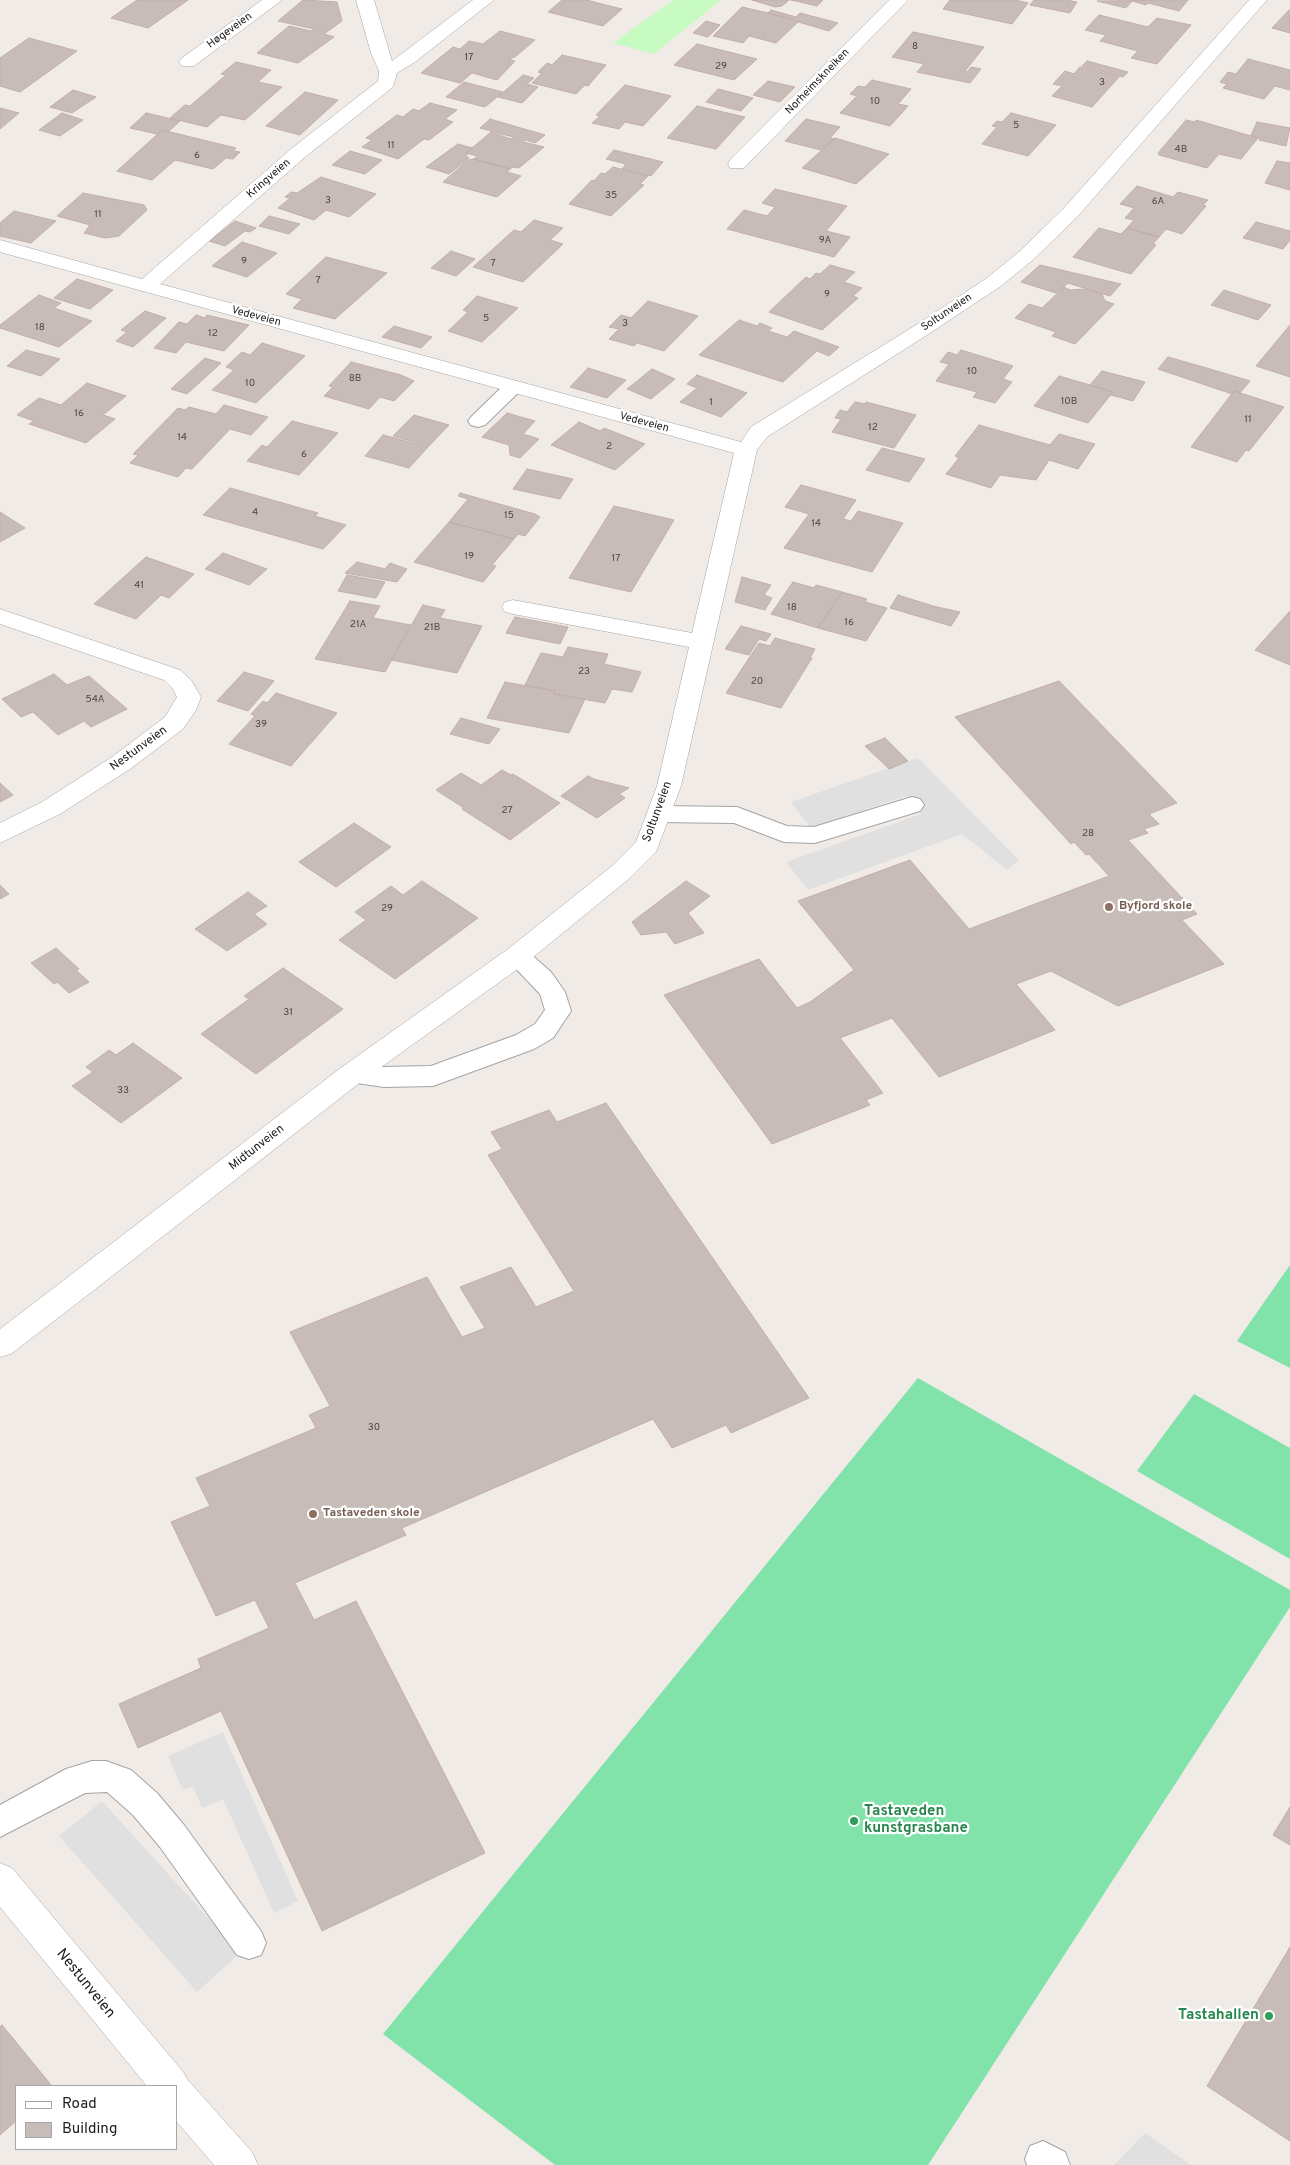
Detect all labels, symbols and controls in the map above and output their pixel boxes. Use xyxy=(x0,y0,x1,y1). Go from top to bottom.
street label: Høgeveien xyxy=(205,10,255,52)
house number: 8 xyxy=(912,41,918,53)
street label: Norheimskneiken xyxy=(783,46,853,118)
house number: 17 xyxy=(465,52,473,64)
house number: 29 xyxy=(715,61,727,73)
house number: 3 xyxy=(1099,77,1105,89)
house number: 10 xyxy=(870,96,880,108)
house number: 5 xyxy=(1013,120,1019,132)
house number: 11 xyxy=(387,140,395,152)
house number: 4B xyxy=(1175,144,1187,156)
house number: 6 xyxy=(194,150,200,162)
street label: Kringveien xyxy=(245,156,293,202)
house number: 35 xyxy=(605,190,617,202)
house number: 3 xyxy=(325,195,331,207)
house number: 6A xyxy=(1152,196,1164,208)
house number: 11 xyxy=(94,209,102,221)
house number: 9A xyxy=(819,235,831,247)
house number: 9 xyxy=(241,256,247,268)
house number: 7 xyxy=(490,258,496,270)
house number: 7 xyxy=(315,275,321,287)
house number: 9 xyxy=(824,289,830,301)
street label: Soltunveien xyxy=(919,291,975,335)
street label: Vedeveien xyxy=(230,304,282,330)
house number: 5 xyxy=(483,313,489,325)
house number: 3 xyxy=(622,318,628,330)
house number: 18 xyxy=(35,322,45,334)
house number: 12 xyxy=(208,328,218,340)
house number: 10 xyxy=(967,366,977,378)
house number: 8B xyxy=(349,373,361,385)
house number: 10 xyxy=(245,378,255,390)
house number: 10B xyxy=(1061,396,1077,408)
house number: 1 xyxy=(709,397,713,409)
house number: 16 xyxy=(74,408,84,420)
street label: Vedeveien xyxy=(618,410,670,436)
house number: 11 xyxy=(1244,414,1252,426)
house number: 12 xyxy=(868,422,878,434)
house number: 14 xyxy=(177,432,187,444)
house number: 2 xyxy=(606,441,612,453)
house number: 6 xyxy=(301,449,307,461)
house number: 4 xyxy=(252,507,258,519)
house number: 15 xyxy=(504,510,514,522)
house number: 14 xyxy=(811,518,821,530)
house number: 19 xyxy=(464,551,474,563)
house number: 17 xyxy=(612,553,620,565)
house number: 41 xyxy=(134,580,144,592)
house number: 18 xyxy=(787,602,797,614)
house number: 16 xyxy=(844,617,854,629)
house number: 21A xyxy=(350,619,366,631)
house number: 21B xyxy=(424,622,440,634)
house number: 23 xyxy=(578,666,590,678)
house number: 20 xyxy=(751,676,763,688)
house number: 54A xyxy=(85,694,105,706)
house number: 39 xyxy=(255,719,267,731)
street label: Nestunveien xyxy=(108,723,170,775)
street label: Soltunveien xyxy=(640,780,676,844)
house number: 27 xyxy=(501,805,513,817)
house number: 28 xyxy=(1082,828,1094,840)
place label: Byfjord skole xyxy=(1119,900,1192,914)
marker: Byfjord skole xyxy=(1103,901,1115,913)
house number: 29 xyxy=(381,903,393,915)
house number: 31 xyxy=(283,1007,293,1019)
house number: 33 xyxy=(117,1085,129,1097)
street label: Midtunveien xyxy=(226,1122,288,1174)
house number: 30 xyxy=(368,1422,380,1434)
place label: Tastaveden skole xyxy=(323,1507,420,1521)
marker: Tastaveden skole xyxy=(307,1508,319,1520)
place label: Tastaveden kunstgrasbane xyxy=(864,1803,968,1838)
marker: Tastaveden kunstgrasbane xyxy=(848,1815,860,1827)
street label: Nestunveien xyxy=(52,1946,118,2022)
place label: Tastahallen xyxy=(1178,2007,1259,2025)
marker: Tastahallen xyxy=(1263,2010,1275,2022)
legend xyxy=(15,2085,178,2150)
text: Road xyxy=(62,2095,97,2114)
text: Building xyxy=(62,2120,117,2139)

